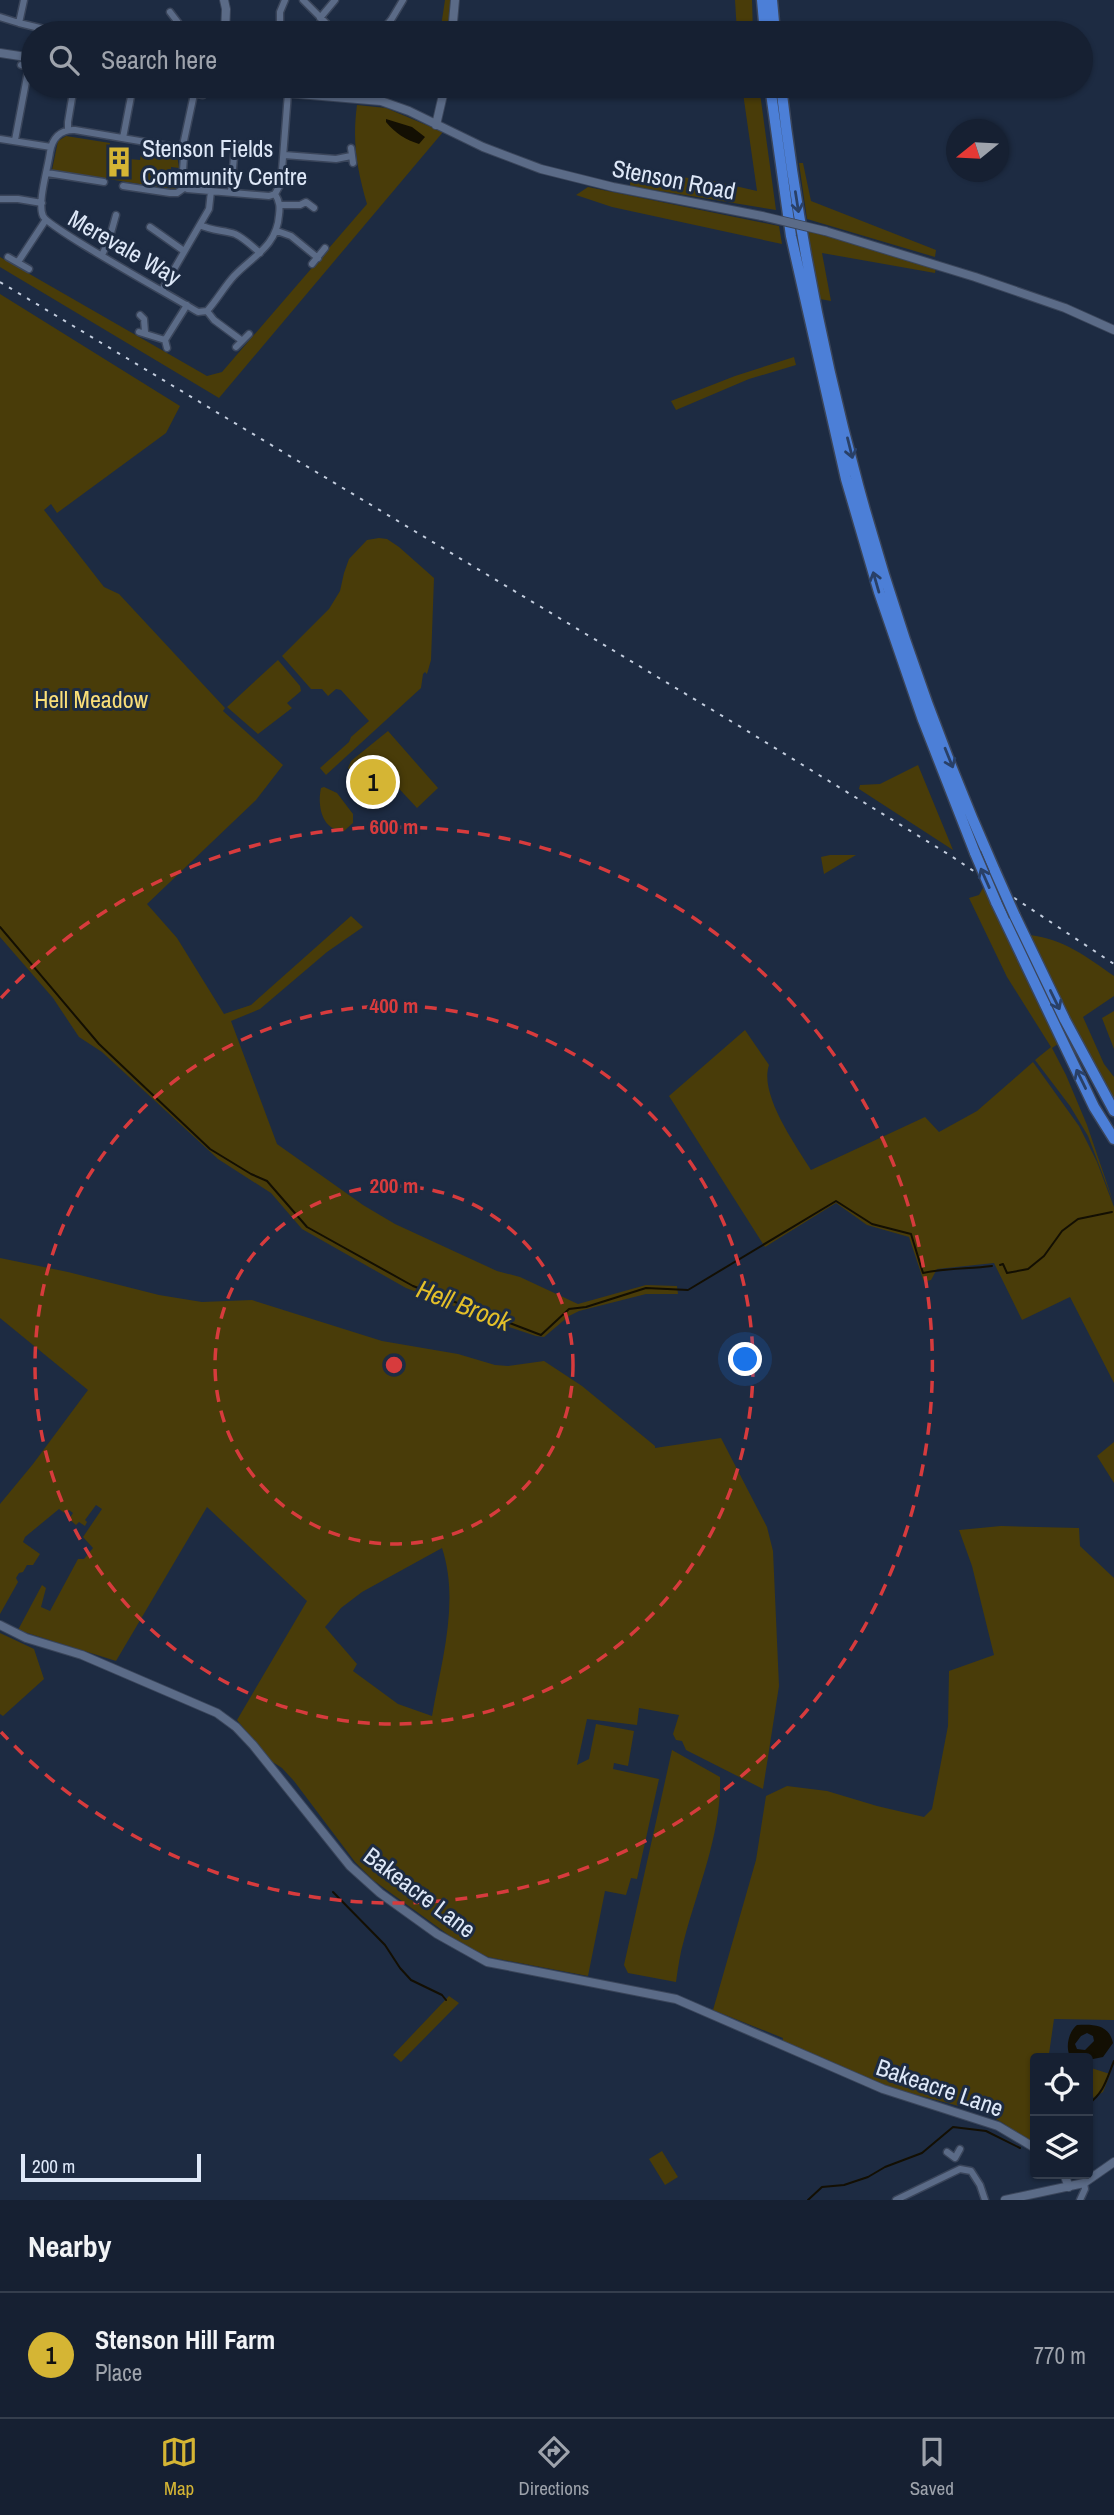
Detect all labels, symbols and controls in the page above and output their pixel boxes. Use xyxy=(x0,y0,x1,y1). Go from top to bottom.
search box xyxy=(21,21,1093,98)
icon: search xyxy=(45,41,83,79)
text: Search here xyxy=(101,42,217,77)
north arrow xyxy=(946,119,1009,182)
place label: Stenson Fields Community Centre xyxy=(142,132,307,192)
building icon: Stenson Fields Community Centre xyxy=(102,145,136,179)
street label: Stenson Road xyxy=(610,151,738,207)
one-way arrow xyxy=(791,190,804,213)
street label: Merevale Way xyxy=(63,202,187,292)
one-way arrow xyxy=(843,436,857,459)
one-way arrow xyxy=(868,572,881,594)
park label: Hell Meadow xyxy=(34,683,149,715)
one-way arrow xyxy=(943,747,956,768)
pin: 1 xyxy=(350,756,396,808)
text: 600 m xyxy=(370,812,418,841)
one-way arrow xyxy=(978,868,991,889)
one-way arrow xyxy=(1048,989,1062,1010)
text: 400 m xyxy=(370,991,418,1020)
one-way arrow xyxy=(1074,1069,1087,1090)
text: 200 m xyxy=(370,1171,418,1200)
water label: Hell Brook xyxy=(412,1271,517,1339)
your location xyxy=(728,1342,762,1376)
centre of rings xyxy=(382,1353,406,1377)
street label: Bakeacre Lane xyxy=(358,1839,482,1945)
street label: Bakeacre Lane xyxy=(872,2050,1008,2124)
map controls xyxy=(1030,2053,1093,2179)
button: locate xyxy=(1030,2053,1093,2116)
button: layers xyxy=(1030,2116,1093,2179)
scale bar xyxy=(21,2151,201,2183)
text: 200 m xyxy=(32,2153,75,2179)
text: Nearby xyxy=(28,2226,111,2266)
text: Stenson Hill Farm xyxy=(95,2322,275,2357)
text: 1 xyxy=(46,2340,56,2371)
text: 770 m xyxy=(1034,2340,1086,2371)
text: Place xyxy=(95,2357,142,2388)
tab: Map xyxy=(160,2433,198,2501)
tab: Directions xyxy=(518,2433,589,2501)
tab: Saved xyxy=(910,2433,954,2501)

